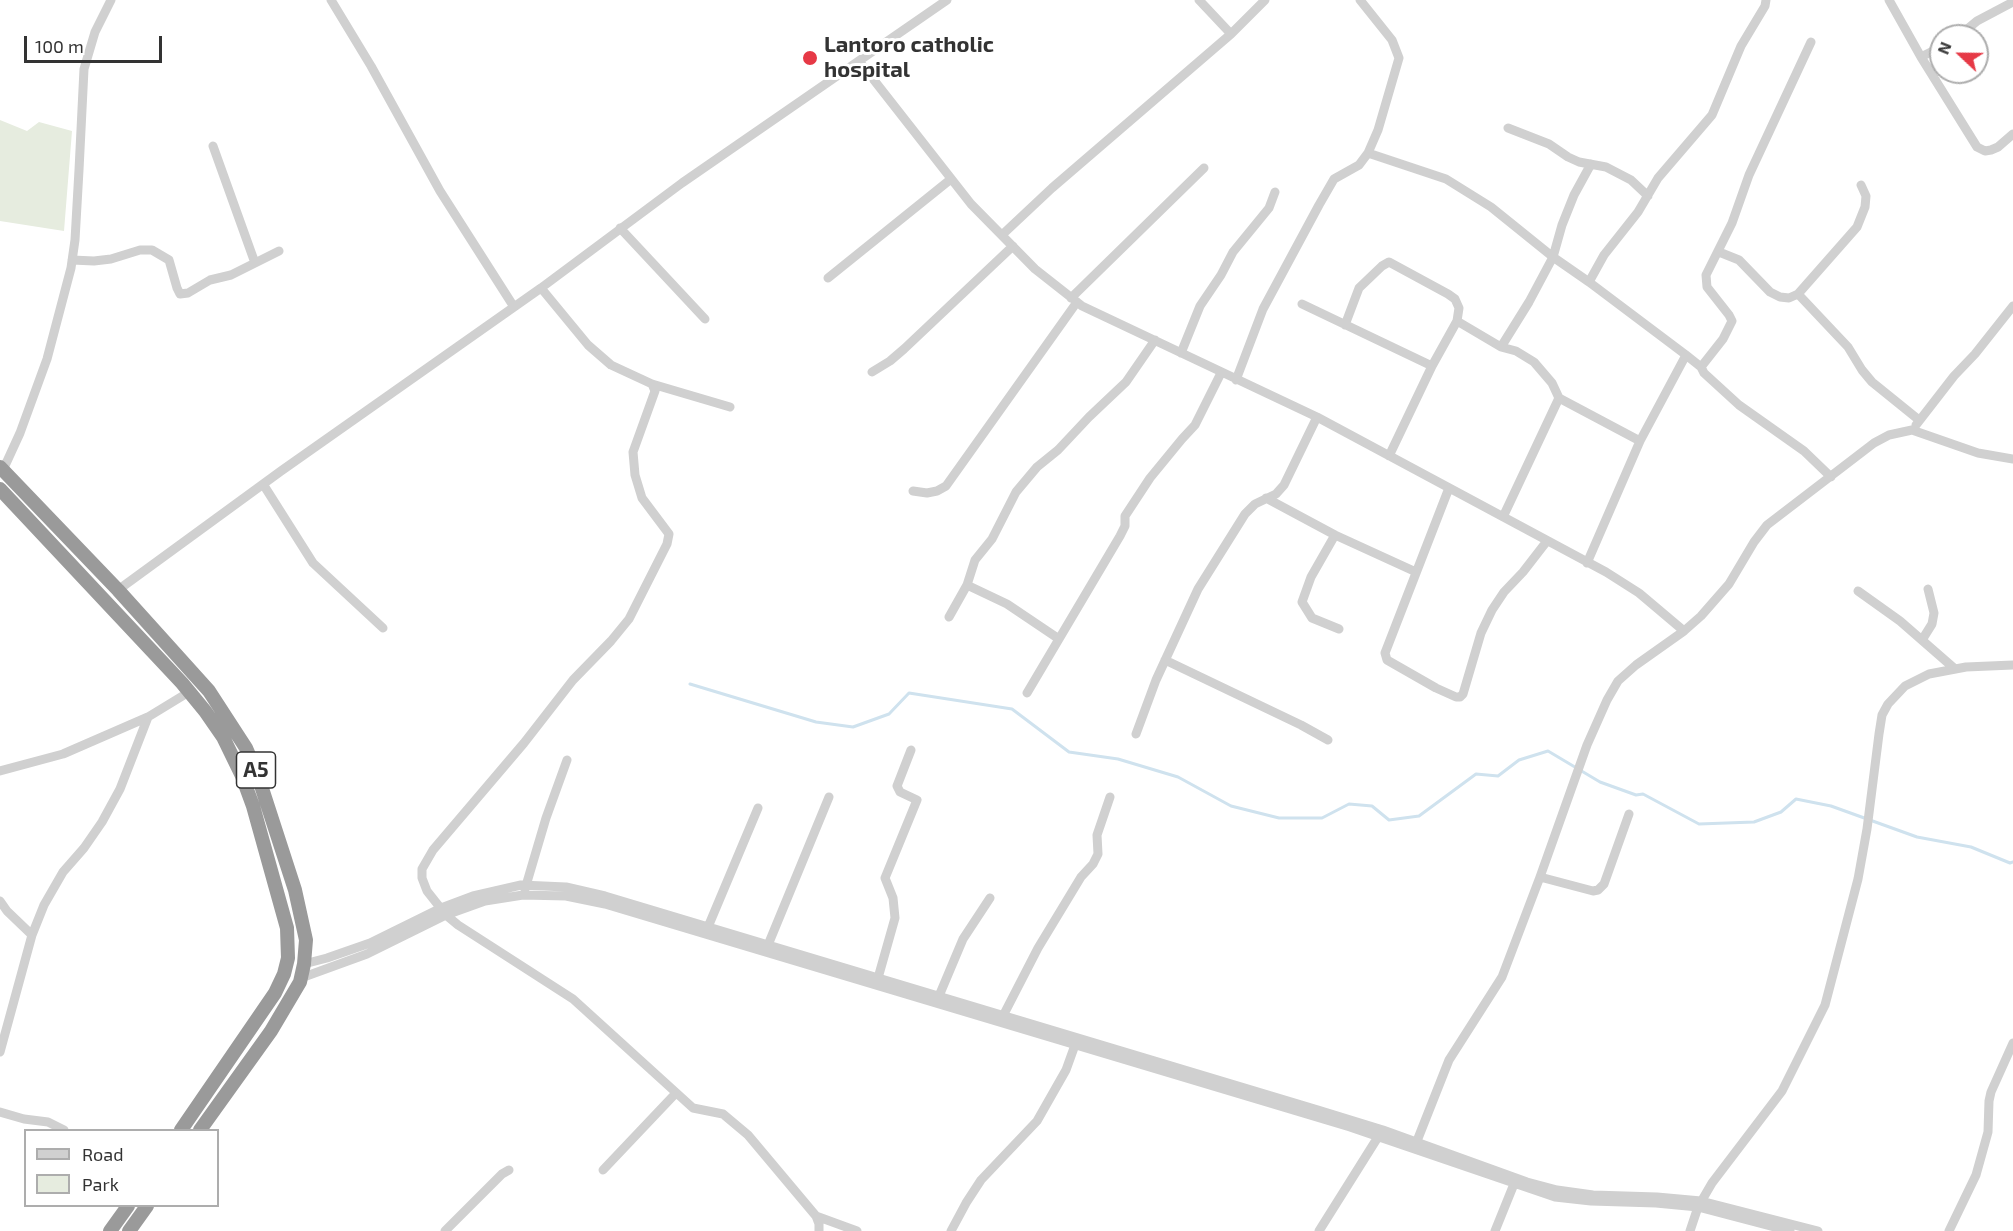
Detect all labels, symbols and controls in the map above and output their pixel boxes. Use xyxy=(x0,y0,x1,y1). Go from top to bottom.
scale bar xyxy=(27,24,165,62)
north arrow xyxy=(1929,24,1989,84)
place label: Lantoro catholic hospital xyxy=(824,32,994,84)
text: 100 m xyxy=(35,35,84,57)
text: N xyxy=(1933,39,1955,57)
marker: Lantoro catholic hospital xyxy=(801,49,819,67)
road number: A5 xyxy=(236,752,276,788)
legend xyxy=(24,1129,219,1207)
text: Road xyxy=(82,1143,123,1165)
text: Park xyxy=(82,1173,119,1195)

